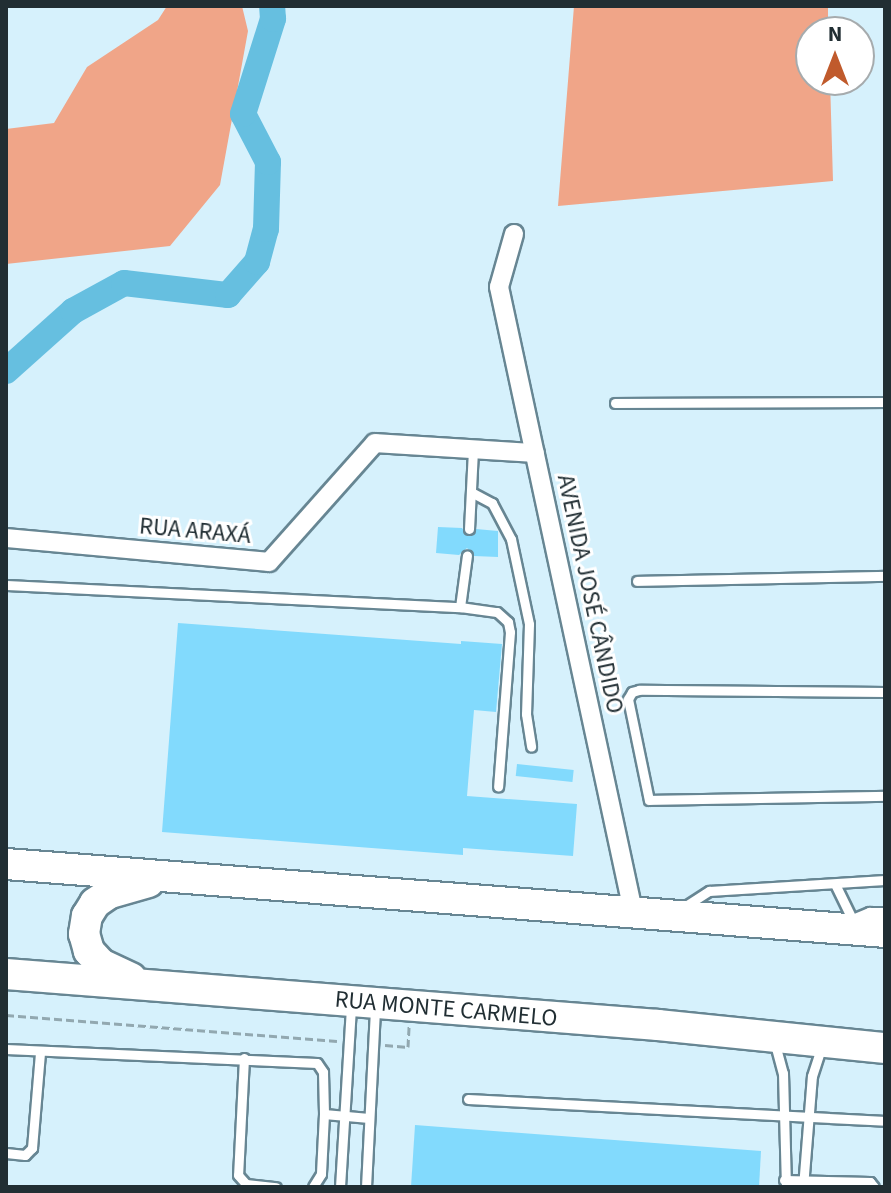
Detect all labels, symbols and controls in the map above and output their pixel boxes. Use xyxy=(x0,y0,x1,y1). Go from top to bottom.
north arrow xyxy=(795,16,875,96)
text: N xyxy=(828,18,842,50)
street label: AVENIDA JOSÉ CÂNDIDO xyxy=(551,472,629,716)
street label: RUA ARAXÁ xyxy=(138,512,252,550)
street label: RUA MONTE CARMELO xyxy=(334,985,558,1033)

